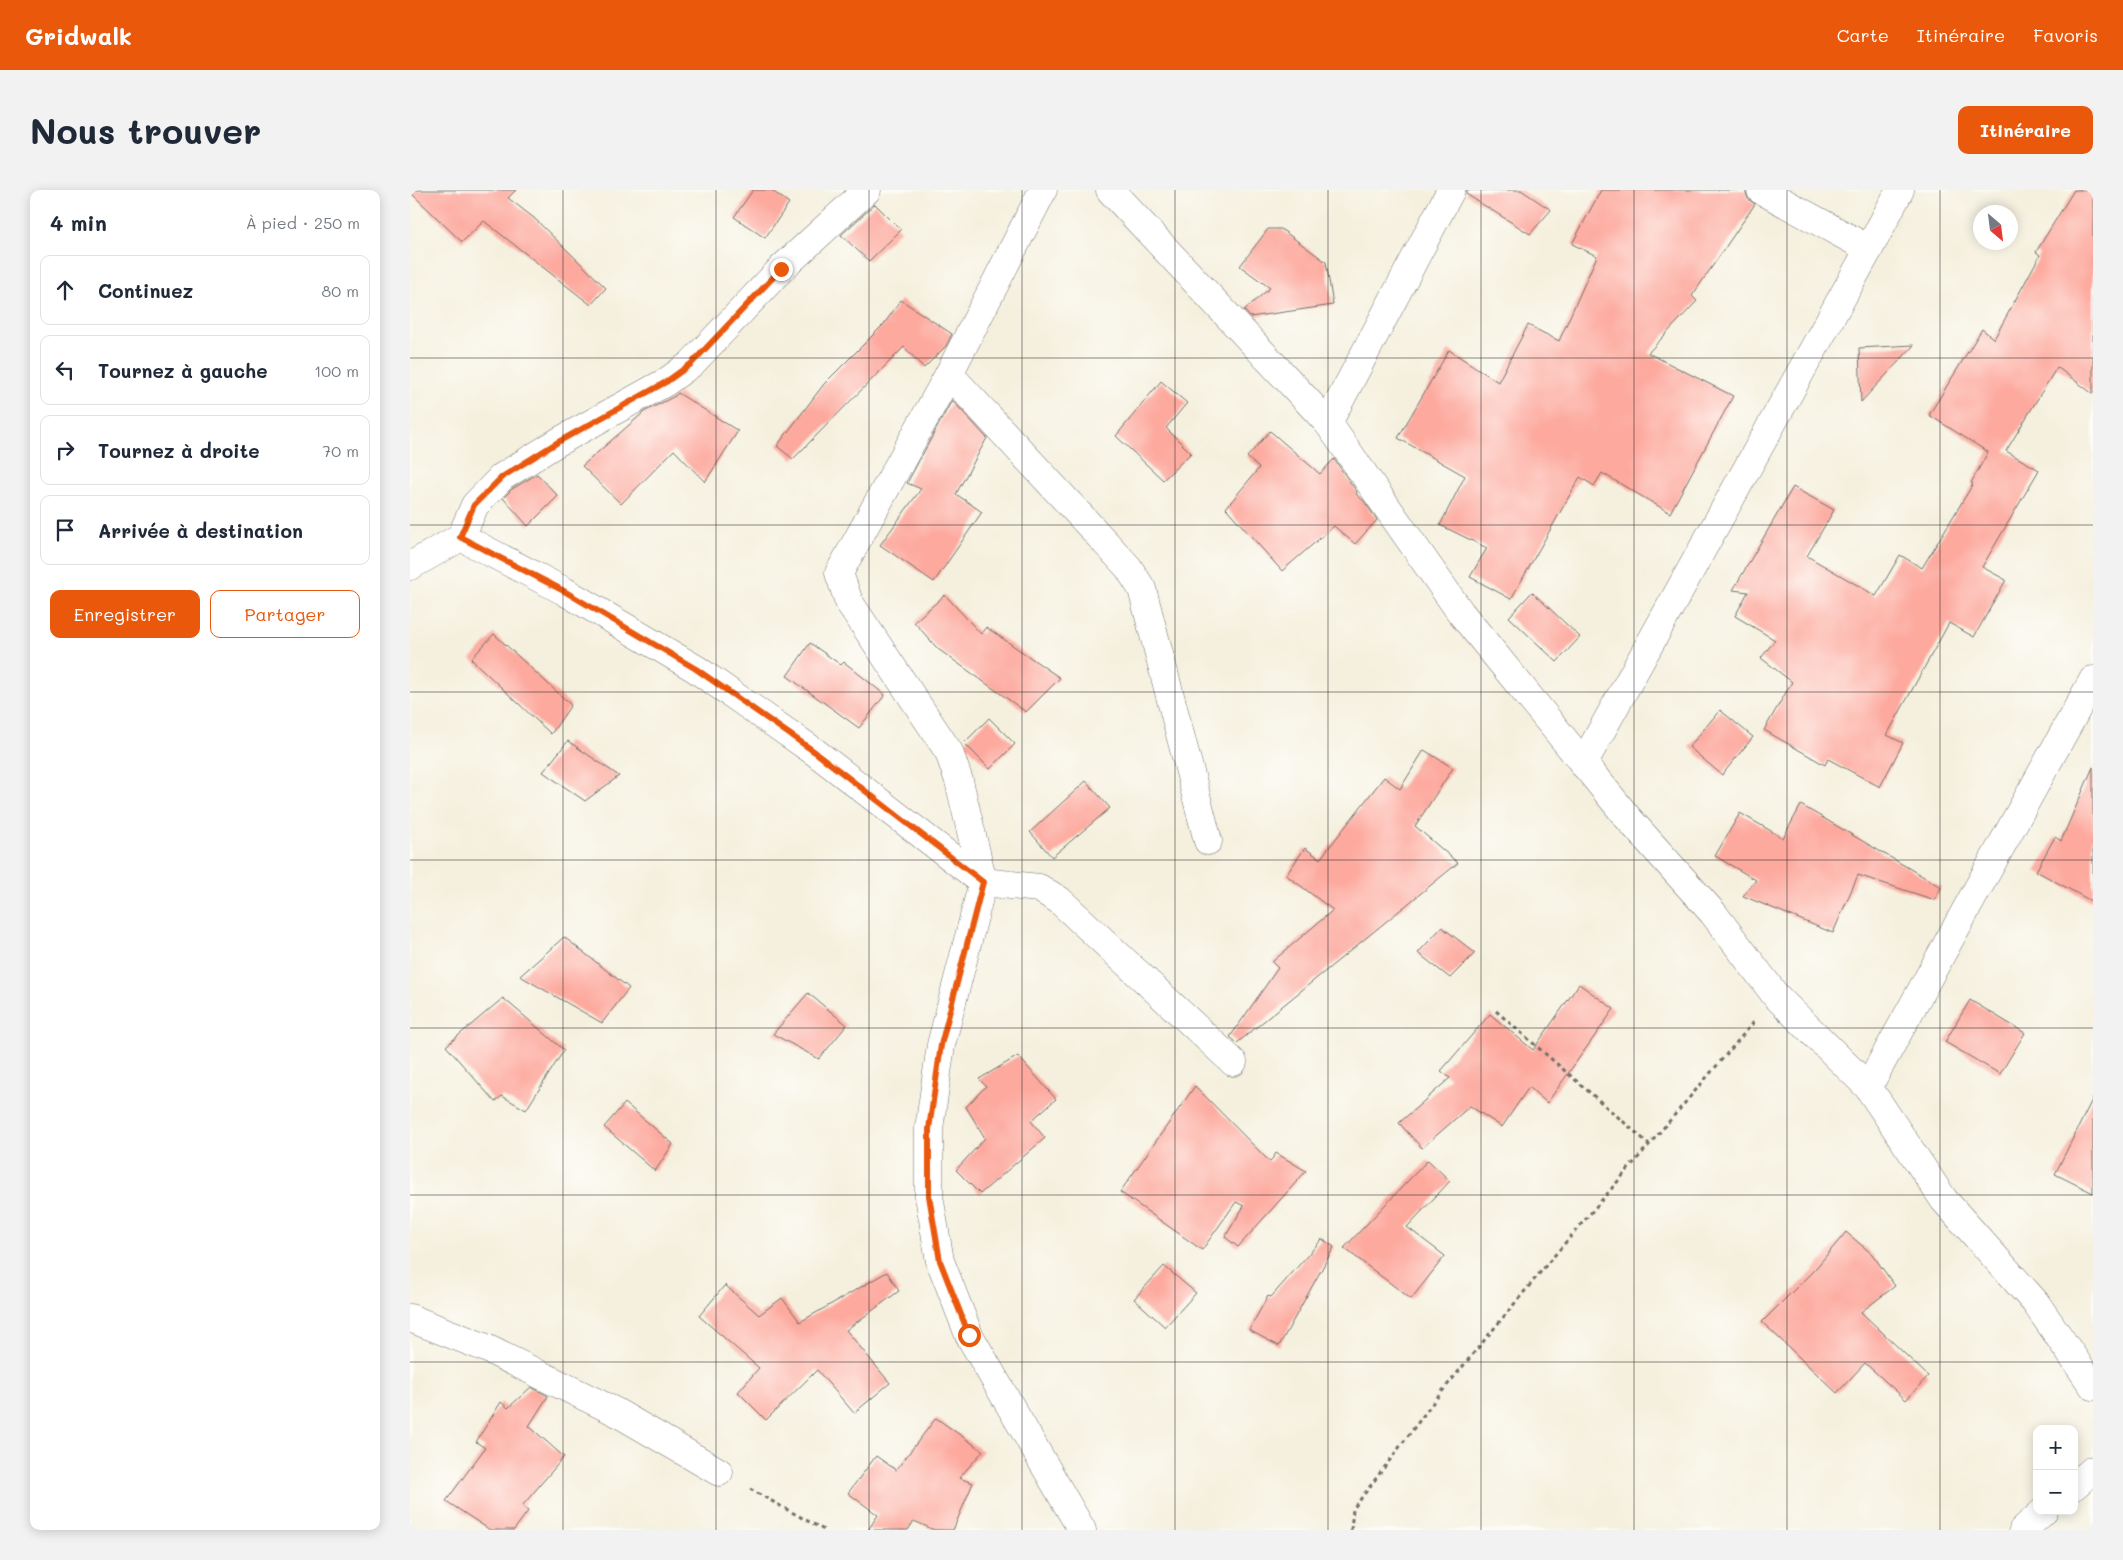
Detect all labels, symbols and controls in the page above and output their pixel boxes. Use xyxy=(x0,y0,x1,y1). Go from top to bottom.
text: Gridwalk xyxy=(25,20,132,51)
text: Carte xyxy=(1837,23,1889,47)
text: Itinéraire xyxy=(1917,23,2005,47)
text: Favoris xyxy=(2033,23,2098,47)
button: Itinéraire xyxy=(1958,106,2093,154)
text: Nous trouver xyxy=(30,107,261,153)
north arrow xyxy=(1973,205,2018,250)
text: 4 min xyxy=(50,209,107,236)
text: À pied · 250 m xyxy=(246,212,360,233)
route end xyxy=(770,258,793,281)
icon: ahead xyxy=(51,276,79,304)
text: Continuez xyxy=(98,278,193,303)
text: 80 m xyxy=(322,280,359,301)
icon: left xyxy=(51,356,79,384)
text: Tournez à gauche xyxy=(98,358,267,383)
text: 100 m xyxy=(314,360,359,381)
icon: right xyxy=(51,436,79,464)
text: Tournez à droite xyxy=(98,438,260,463)
text: 70 m xyxy=(322,440,359,461)
icon: arrive xyxy=(51,516,79,544)
text: Arrivée à destination xyxy=(98,518,303,543)
button: Enregistrer xyxy=(50,590,200,638)
button: Partager xyxy=(210,590,360,638)
route start xyxy=(958,1324,981,1347)
map controls xyxy=(2033,1425,2078,1515)
button: + xyxy=(2033,1425,2078,1470)
button: − xyxy=(2033,1470,2078,1515)

